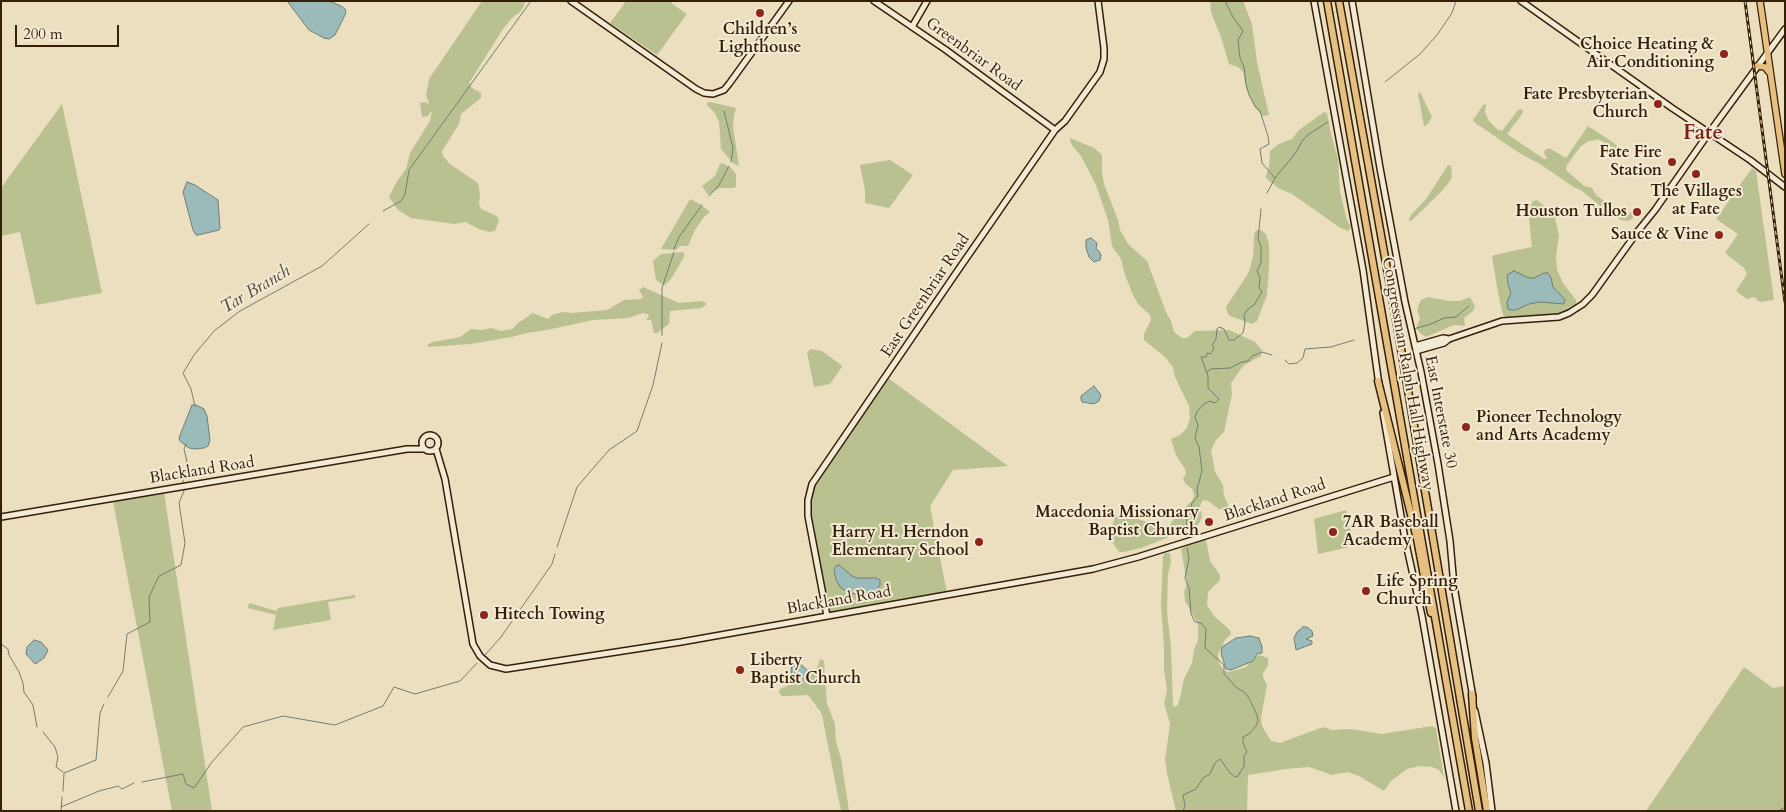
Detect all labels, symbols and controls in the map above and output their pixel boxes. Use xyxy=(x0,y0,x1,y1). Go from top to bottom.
marker: Children’s Lighthouse xyxy=(754,7,766,19)
street label: Greenbriar Road xyxy=(922,14,1024,96)
scale bar xyxy=(18,15,121,47)
place label: Children’s Lighthouse xyxy=(719,20,801,58)
text: 200 m xyxy=(23,24,63,44)
place label: Choice Heating & Air Conditioning xyxy=(1580,35,1714,73)
marker: Choice Heating & Air Conditioning xyxy=(1718,48,1730,60)
place label: Fate Presbyterian Church xyxy=(1523,85,1648,123)
marker: Fate Presbyterian Church xyxy=(1652,98,1664,110)
district label: Fate xyxy=(1683,121,1723,147)
place label: Fate Fire Station xyxy=(1599,143,1662,181)
marker: Fate Fire Station xyxy=(1666,156,1678,168)
marker: The Villages at Fate xyxy=(1690,168,1702,180)
place label: The Villages at Fate xyxy=(1650,182,1742,220)
place label: Houston Tullos xyxy=(1515,202,1627,222)
marker: Houston Tullos xyxy=(1631,206,1643,218)
place label: Sauce & Vine xyxy=(1611,225,1709,245)
marker: Sauce & Vine xyxy=(1713,229,1725,241)
street label: East Greenbriar Road xyxy=(878,231,974,361)
street label: Congressman Ralph Hall Highway xyxy=(1377,256,1437,492)
water label: Tar Branch xyxy=(217,261,295,319)
street label: East Interstate 30 xyxy=(1420,354,1460,470)
place label: Pioneer Technology and Arts Academy xyxy=(1476,408,1622,446)
marker: Pioneer Technology and Arts Academy xyxy=(1460,421,1472,433)
street label: Blackland Road xyxy=(148,453,256,489)
street label: Blackland Road xyxy=(1222,476,1328,526)
place label: Macedonia Missionary Baptist Church xyxy=(1035,503,1199,541)
place label: 7AR Baseball Academy xyxy=(1343,513,1439,551)
marker: Macedonia Missionary Baptist Church xyxy=(1203,516,1215,528)
place label: Harry H. Herndon Elementary School xyxy=(832,523,969,561)
marker: 7AR Baseball Academy xyxy=(1327,526,1339,538)
marker: Harry H. Herndon Elementary School xyxy=(973,536,985,548)
place label: Life Spring Church xyxy=(1376,572,1458,610)
street label: Blackland Road xyxy=(785,582,893,620)
marker: Life Spring Church xyxy=(1360,585,1372,597)
place label: Hitech Towing xyxy=(494,605,605,625)
marker: Hitech Towing xyxy=(478,609,490,621)
place label: Liberty Baptist Church xyxy=(750,651,861,689)
marker: Liberty Baptist Church xyxy=(734,664,746,676)

